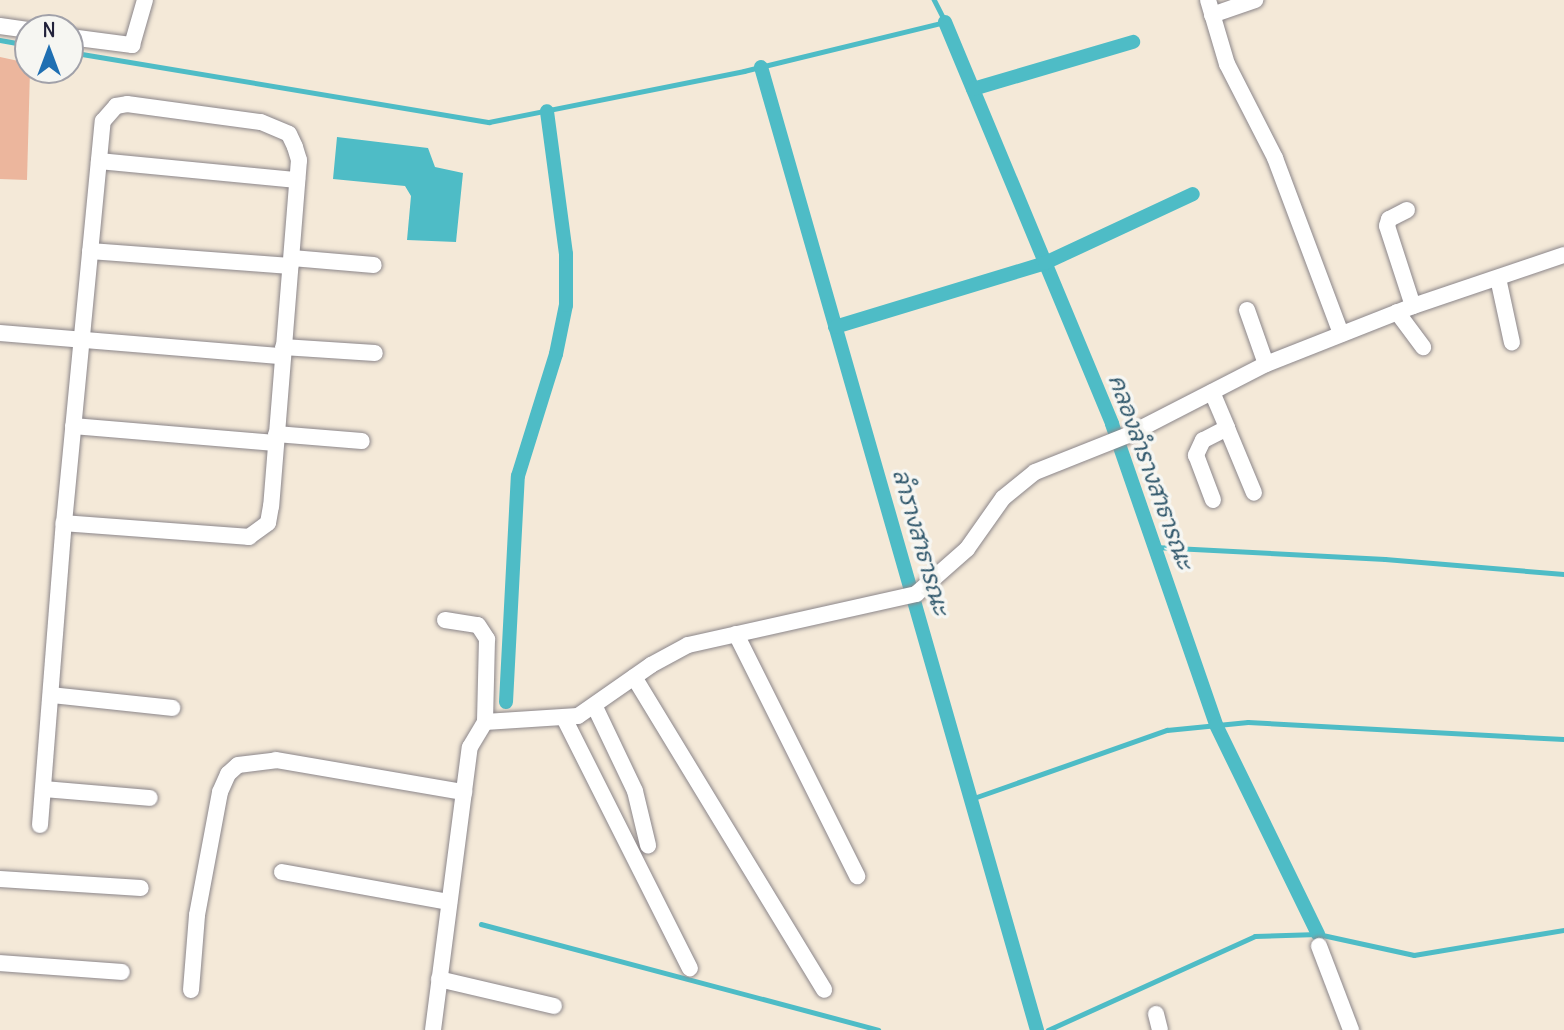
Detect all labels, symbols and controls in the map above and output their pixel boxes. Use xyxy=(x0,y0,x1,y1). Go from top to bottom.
north arrow xyxy=(14,14,84,84)
text: N xyxy=(42,18,56,42)
water label: คลองลำรางสาธารณะ xyxy=(1103,371,1199,573)
water label: ลำรางสาธารณะ xyxy=(887,466,955,618)

